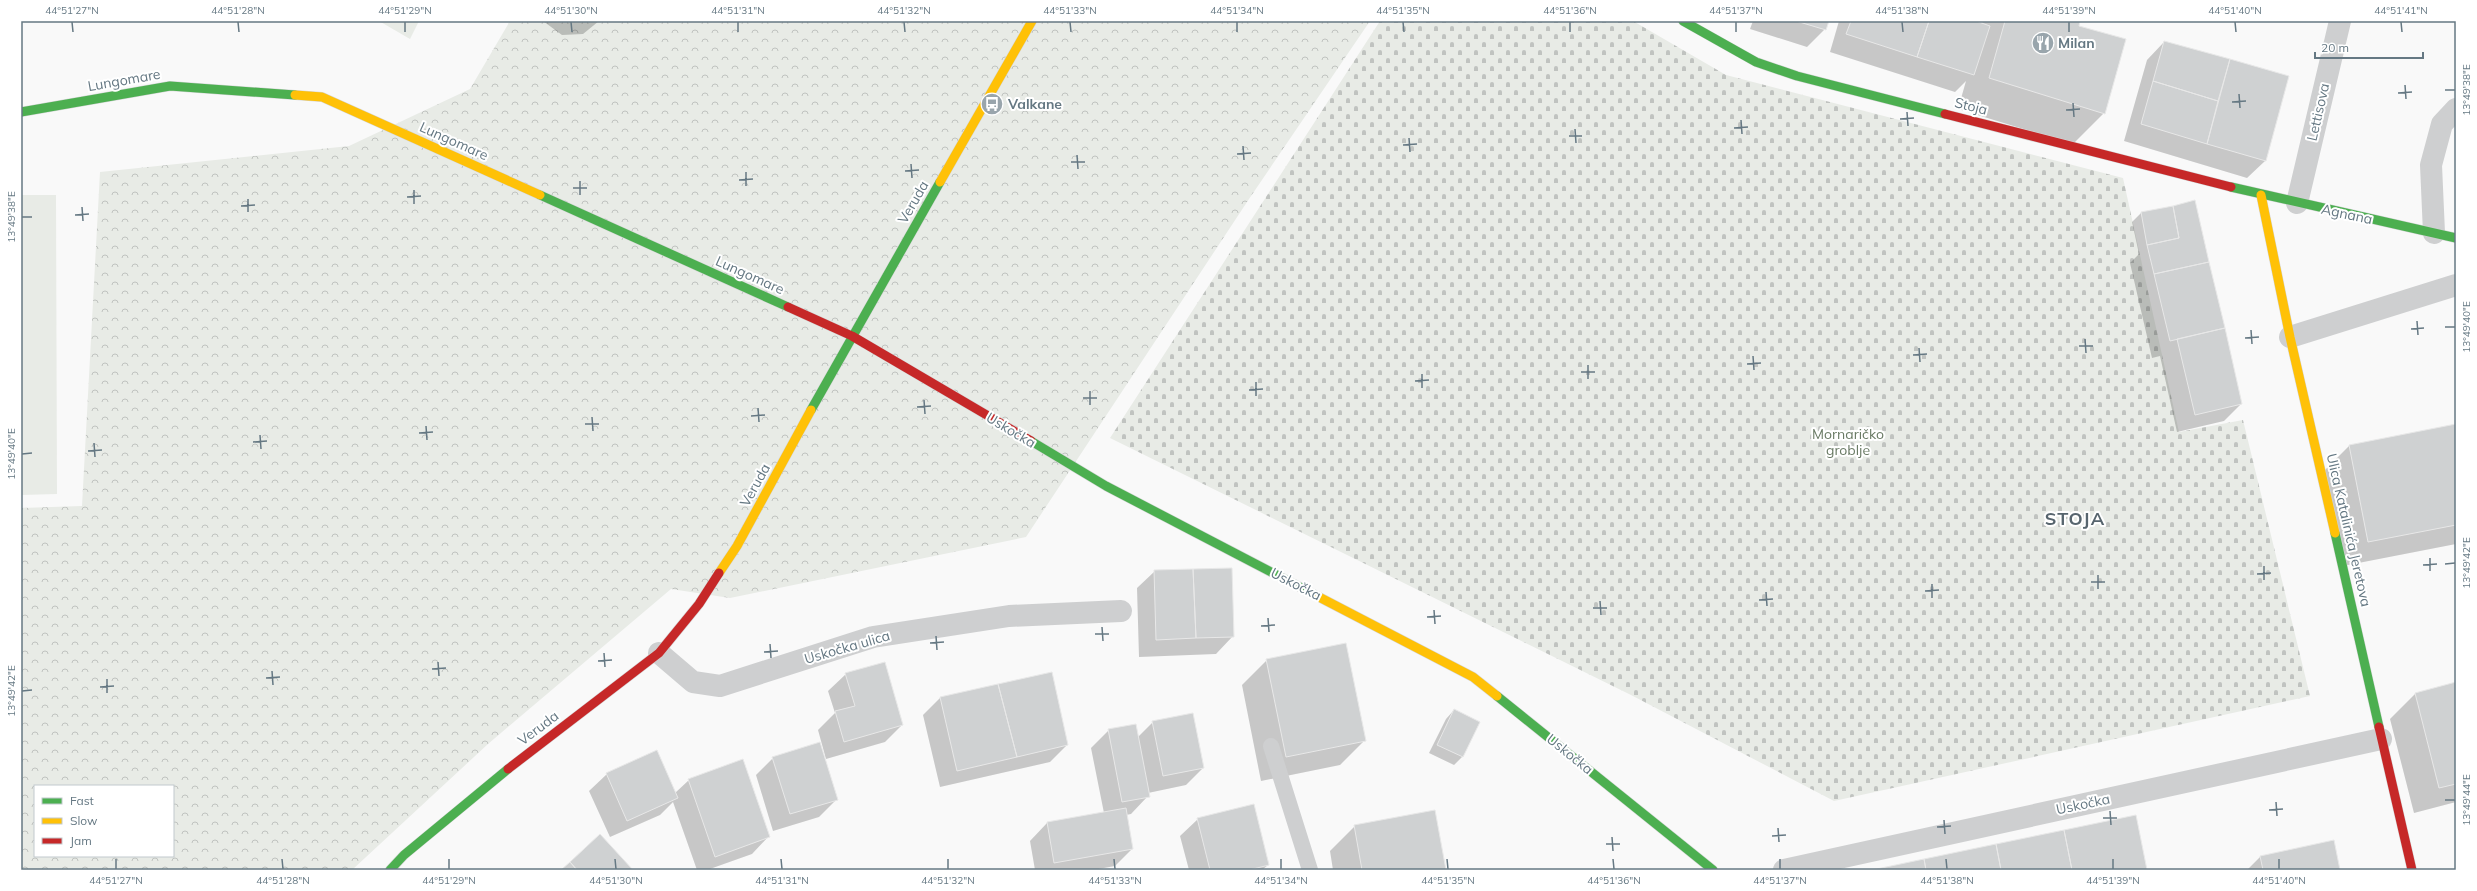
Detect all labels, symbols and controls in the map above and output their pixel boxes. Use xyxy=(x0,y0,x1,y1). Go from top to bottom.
text: 44°51'27"N xyxy=(45,4,99,17)
text: 44°51'28"N xyxy=(211,4,265,17)
text: 44°51'29"N xyxy=(378,4,432,17)
text: 44°51'30"N xyxy=(544,4,598,17)
text: 44°51'31"N xyxy=(711,4,765,17)
text: 44°51'32"N xyxy=(877,4,931,17)
text: 44°51'33"N xyxy=(1043,4,1097,17)
text: 44°51'34"N xyxy=(1210,4,1264,17)
text: 44°51'35"N xyxy=(1376,4,1430,17)
text: 44°51'36"N xyxy=(1543,4,1597,17)
text: 44°51'37"N xyxy=(1709,4,1763,17)
text: 44°51'38"N xyxy=(1875,4,1929,17)
text: 44°51'39"N xyxy=(2042,4,2096,17)
text: 44°51'40"N xyxy=(2208,4,2262,17)
text: 44°51'41"N xyxy=(2374,4,2428,17)
restaurant icon: Milan xyxy=(2030,30,2056,56)
place label: Milan xyxy=(2058,34,2095,52)
scale bar xyxy=(2315,34,2423,60)
text: 20 m xyxy=(2321,40,2349,55)
text: 13°49'38"E xyxy=(2460,64,2473,116)
street label: Lungomare xyxy=(86,65,162,95)
street label: Lettisova xyxy=(2303,81,2333,143)
bus stop icon: Valkane xyxy=(979,91,1005,117)
street label: Stoja xyxy=(1953,93,1989,119)
place label: Valkane xyxy=(1007,95,1062,113)
street label: Lungomare xyxy=(417,118,491,164)
street label: Veruda xyxy=(894,177,932,227)
text: 13°49'38"E xyxy=(5,191,18,243)
street label: Agnana xyxy=(2320,200,2374,228)
street label: Lungomare xyxy=(713,252,787,298)
text: 13°49'40"E xyxy=(2460,301,2473,353)
street label: Uskočka xyxy=(983,408,1039,452)
park label: Mornaričko groblje xyxy=(1812,425,1884,459)
text: 13°49'40"E xyxy=(5,428,18,480)
street label: Ulica Katalinića Jeretova xyxy=(2323,452,2375,608)
street label: Veruda xyxy=(736,460,774,510)
district label: STOJA xyxy=(2045,507,2105,530)
text: 13°49'42"E xyxy=(2460,537,2473,589)
street label: Uskočka xyxy=(1268,564,1324,604)
street label: Uskočka ulica xyxy=(802,626,892,668)
text: 13°49'42"E xyxy=(5,665,18,717)
street label: Veruda xyxy=(514,707,562,749)
street label: Uskočka xyxy=(1543,730,1597,778)
text: 13°49'44"E xyxy=(2460,774,2473,826)
legend xyxy=(34,785,174,857)
street label: Uskočka xyxy=(2054,790,2112,818)
text: Fast xyxy=(70,793,94,808)
text: Slow xyxy=(70,813,98,828)
text: Jam xyxy=(70,833,92,848)
text: 44°51'27"N xyxy=(89,874,143,887)
text: 44°51'28"N xyxy=(256,874,310,887)
text: 44°51'29"N xyxy=(422,874,476,887)
text: 44°51'30"N xyxy=(589,874,643,887)
text: 44°51'31"N xyxy=(755,874,809,887)
text: 44°51'32"N xyxy=(921,874,975,887)
text: 44°51'33"N xyxy=(1088,874,1142,887)
text: 44°51'34"N xyxy=(1254,874,1308,887)
text: 44°51'35"N xyxy=(1421,874,1475,887)
text: 44°51'36"N xyxy=(1587,874,1641,887)
text: 44°51'37"N xyxy=(1753,874,1807,887)
text: 44°51'38"N xyxy=(1920,874,1974,887)
text: 44°51'39"N xyxy=(2086,874,2140,887)
text: 44°51'40"N xyxy=(2252,874,2306,887)

